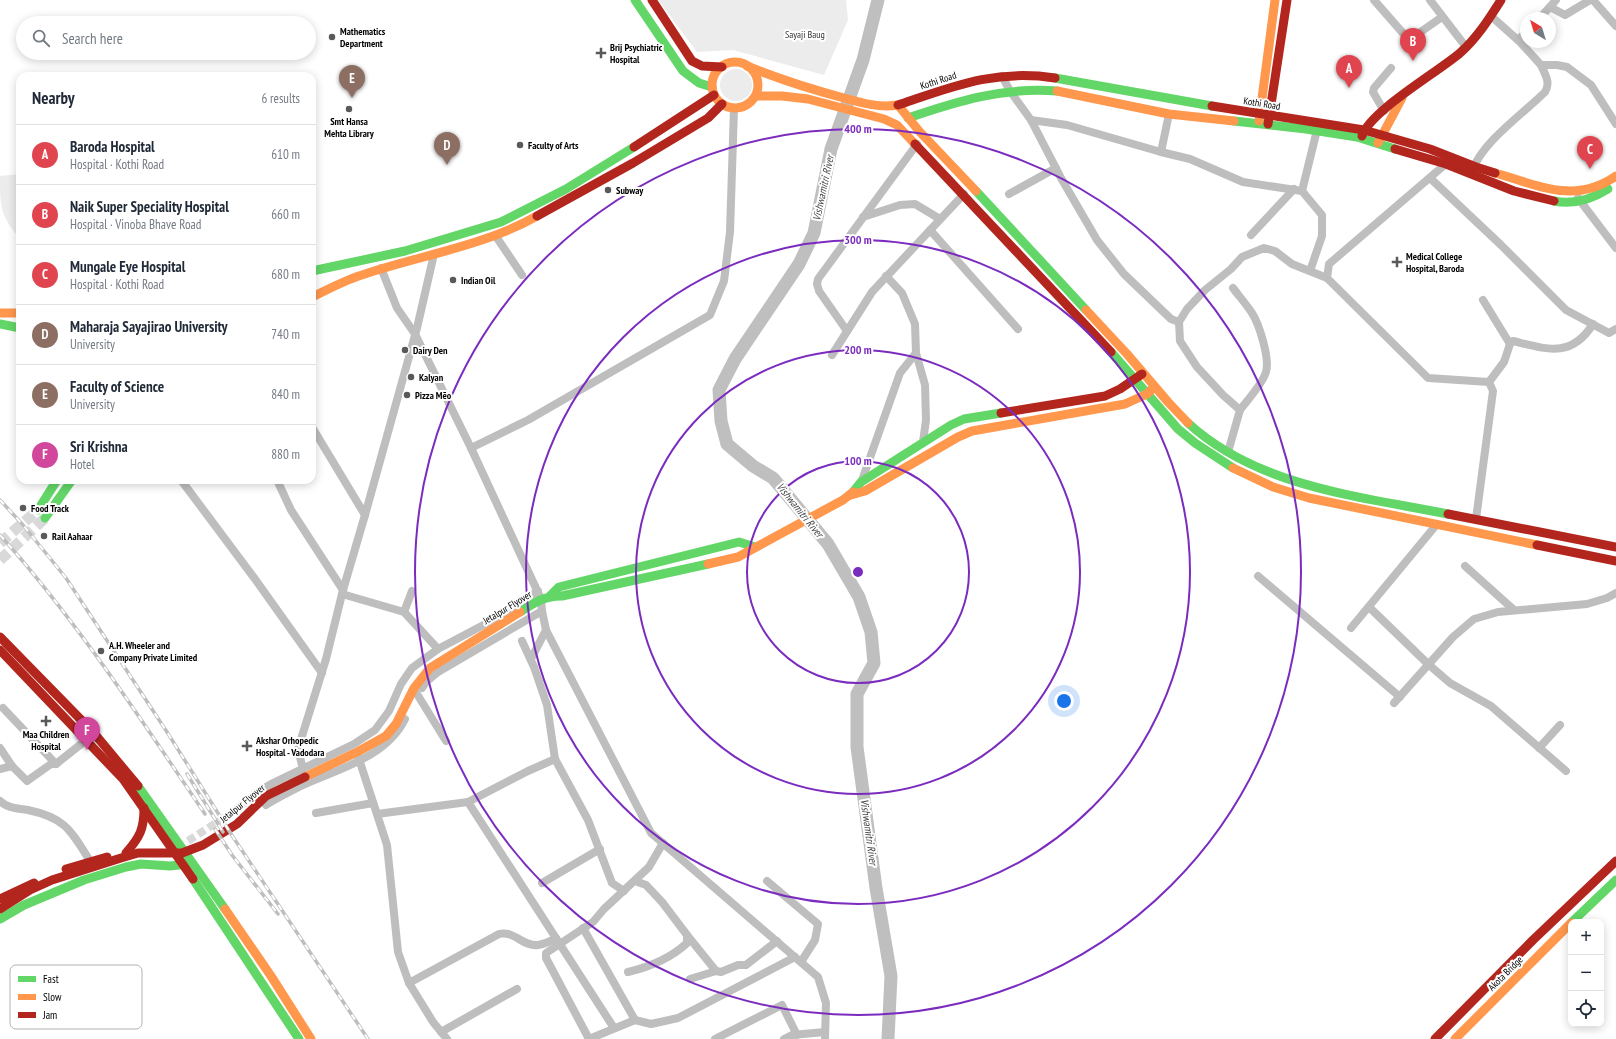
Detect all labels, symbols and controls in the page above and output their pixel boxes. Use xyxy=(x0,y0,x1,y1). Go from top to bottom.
north arrow xyxy=(1520,12,1556,48)
search box xyxy=(16,16,316,60)
place label: Mathematics Department xyxy=(340,25,386,50)
icon: search xyxy=(30,27,52,49)
park label: Sayaji Baug xyxy=(785,28,825,41)
pin: B xyxy=(1400,28,1426,61)
text: Search here xyxy=(62,29,123,48)
marker: Mathematics Department xyxy=(327,32,337,42)
place label: Brij Psychiatric Hospital xyxy=(610,41,663,66)
marker: Brij Psychiatric Hospital xyxy=(595,47,607,59)
pin: A xyxy=(1336,55,1362,88)
pin: E xyxy=(339,65,365,98)
street label: Kothi Road xyxy=(918,69,958,92)
text: Nearby xyxy=(32,87,75,109)
text: 6 results xyxy=(261,90,300,107)
street label: Kothi Road xyxy=(1242,94,1281,113)
marker: Smt Hansa Mehta Library xyxy=(344,104,354,114)
place label: Smt Hansa Mehta Library xyxy=(324,115,375,140)
text: 400 m xyxy=(844,121,872,136)
pin: D xyxy=(434,132,460,165)
pin: C xyxy=(1577,136,1603,169)
text: Baroda Hospital xyxy=(70,137,155,156)
place label: Faculty of Arts xyxy=(528,139,579,152)
marker: Faculty of Arts xyxy=(515,140,525,150)
text: A xyxy=(42,146,48,163)
text: 610 m xyxy=(271,146,300,163)
water label: Vishwamitri River xyxy=(809,152,837,222)
text: Hospital · Kothi Road xyxy=(70,156,164,173)
place label: Subway xyxy=(616,184,644,197)
marker: Subway xyxy=(603,185,613,195)
text: Naik Super Speciality Hospital xyxy=(70,197,229,216)
text: B xyxy=(42,206,48,223)
text: 660 m xyxy=(271,206,300,223)
text: Hospital · Vinoba Bhave Road xyxy=(70,216,201,233)
text: 300 m xyxy=(844,232,872,247)
place label: Medical College Hospital, Baroda xyxy=(1406,250,1464,275)
marker: Medical College Hospital, Baroda xyxy=(1391,256,1403,268)
text: Mungale Eye Hospital xyxy=(70,257,185,276)
text: C xyxy=(42,266,48,283)
text: 680 m xyxy=(271,266,300,283)
place label: Indian Oil xyxy=(461,274,496,287)
marker: Indian Oil xyxy=(448,275,458,285)
text: Hospital · Kothi Road xyxy=(70,276,164,293)
text: Maharaja Sayajirao University xyxy=(70,317,228,336)
text: D xyxy=(42,326,48,343)
text: 740 m xyxy=(271,326,300,343)
text: University xyxy=(70,336,115,353)
text: 200 m xyxy=(844,342,872,357)
place label: Dairy Den xyxy=(413,344,448,357)
marker: Dairy Den xyxy=(400,345,410,355)
place label: Kalyan xyxy=(419,371,444,384)
marker: Kalyan xyxy=(406,372,416,382)
text: Faculty of Science xyxy=(70,377,164,396)
text: E xyxy=(42,386,48,403)
text: 840 m xyxy=(271,386,300,403)
place label: Pizza Mēo xyxy=(415,389,452,402)
marker: Pizza Mēo xyxy=(402,390,412,400)
text: University xyxy=(70,396,115,413)
text: Sri Krishna xyxy=(70,437,128,456)
text: F xyxy=(42,446,48,463)
text: 880 m xyxy=(271,446,300,463)
text: 100 m xyxy=(844,453,872,468)
text: Hotel xyxy=(70,456,94,473)
water label: Vishwamitri River xyxy=(774,480,828,542)
place label: Food Track xyxy=(31,502,70,515)
marker: Food Track xyxy=(18,503,28,513)
place label: Rail Aahaar xyxy=(52,530,92,543)
marker: Rail Aahaar xyxy=(39,531,49,541)
centre of rings xyxy=(851,565,865,579)
street label: Jetalpur Flyover xyxy=(480,588,534,628)
place label: A.H. Wheeler and Company Private Limited xyxy=(108,639,198,664)
marker: A.H. Wheeler and Company Private Limited xyxy=(96,646,106,656)
your location xyxy=(1054,691,1074,711)
marker: Maa Children Hospital xyxy=(40,715,52,727)
pin: F xyxy=(74,717,100,750)
place label: Maa Children Hospital xyxy=(23,728,70,753)
place label: Akshar Orhopedic Hospital - Vadodara xyxy=(255,734,324,759)
marker: Akshar Orhopedic Hospital - Vadodara xyxy=(241,740,253,752)
street label: Jetalpur Flyover xyxy=(216,781,268,826)
water label: Vishwamitri River xyxy=(857,798,881,868)
map controls xyxy=(1568,919,1604,1027)
button: + xyxy=(1568,919,1604,955)
street label: Akota Bridge xyxy=(1485,953,1526,994)
button: − xyxy=(1568,955,1604,991)
legend xyxy=(10,965,142,1029)
text: Fast xyxy=(43,972,59,986)
text: Slow xyxy=(43,990,62,1004)
button: locate xyxy=(1568,991,1604,1027)
text: Jam xyxy=(42,1008,57,1022)

